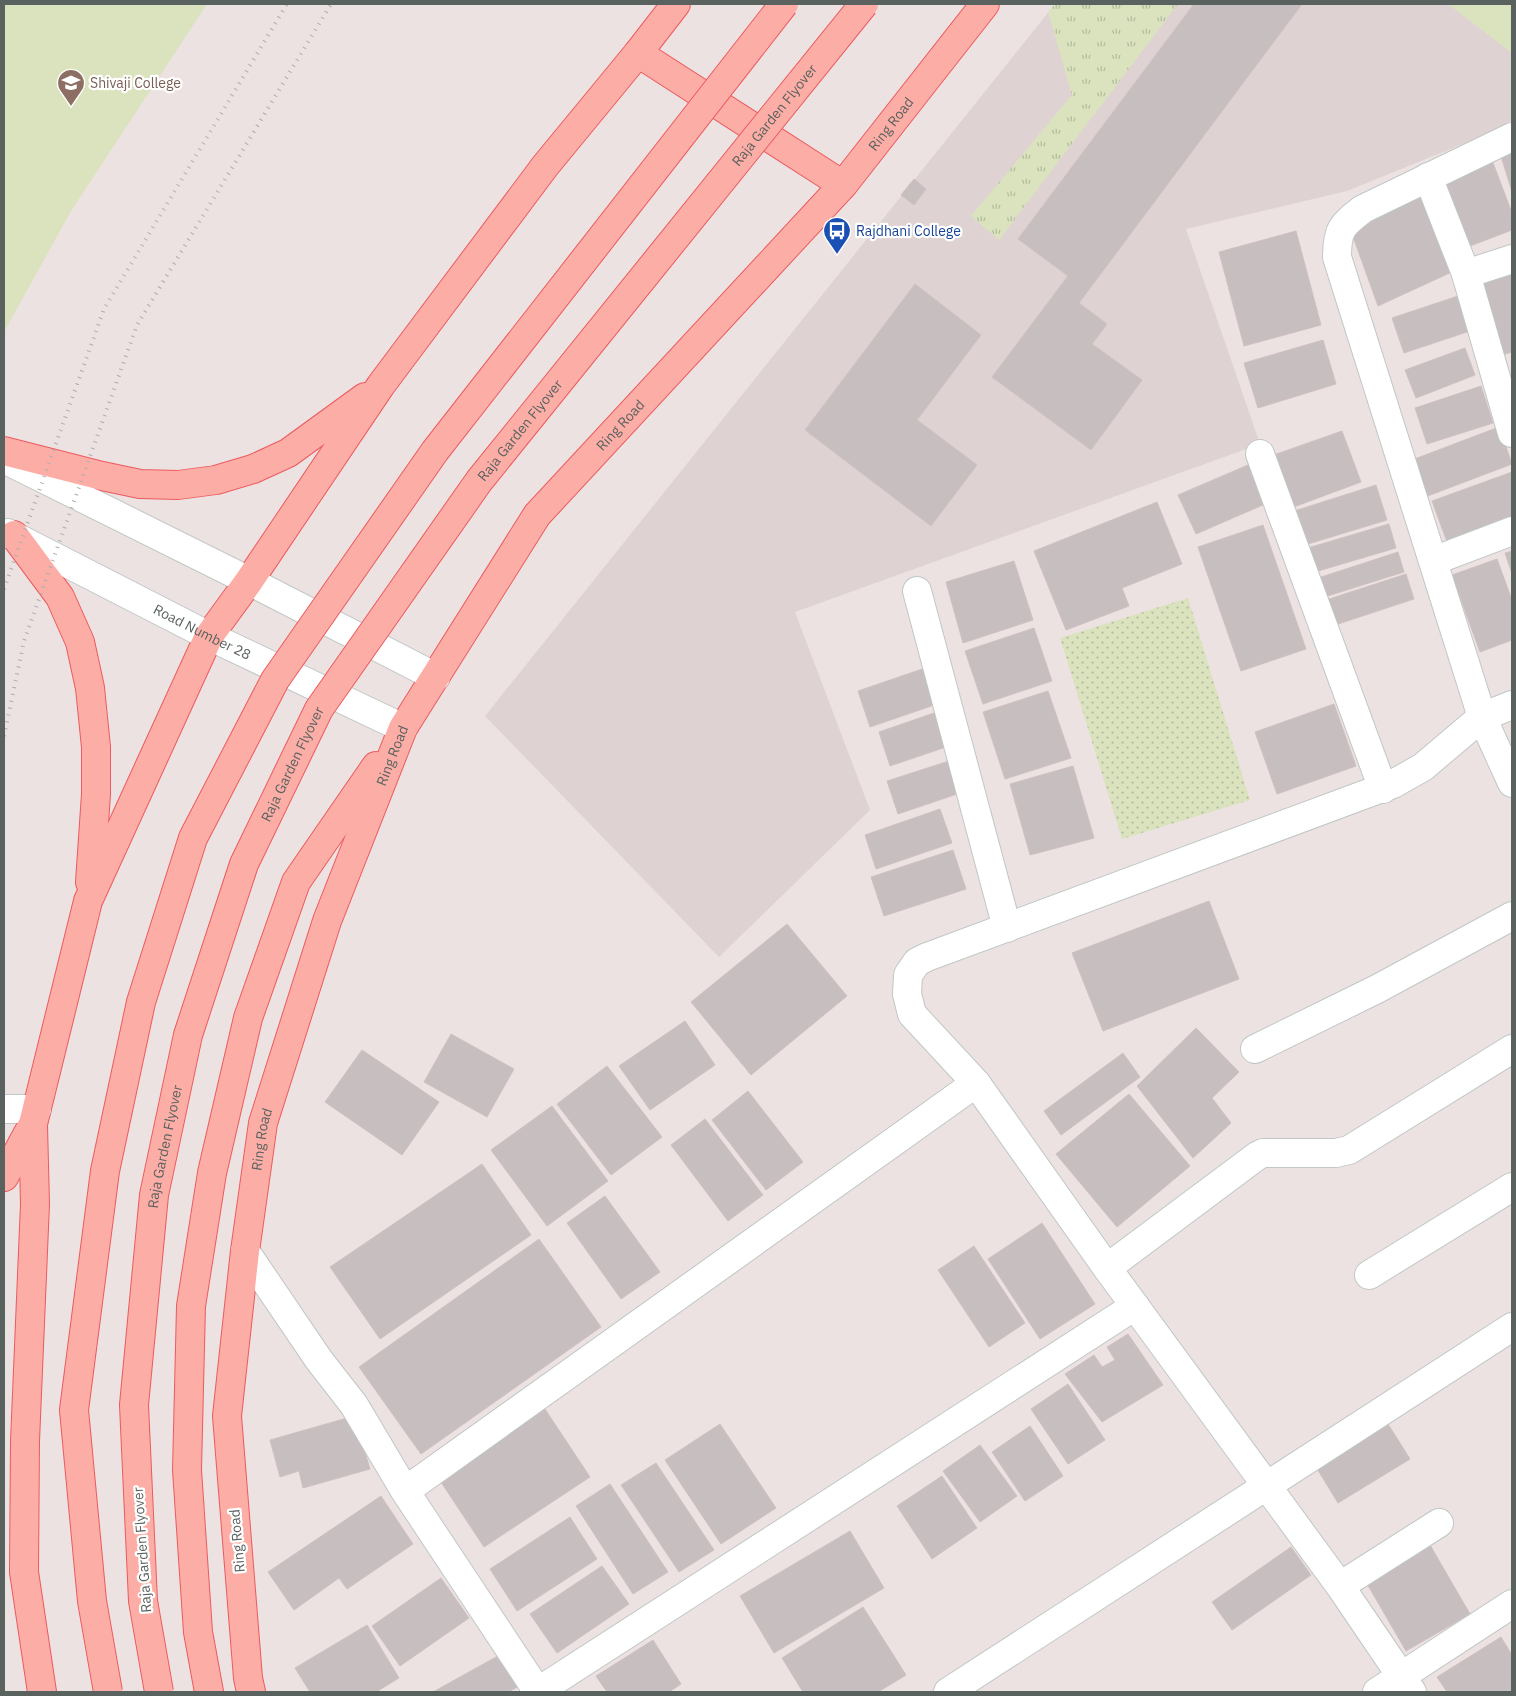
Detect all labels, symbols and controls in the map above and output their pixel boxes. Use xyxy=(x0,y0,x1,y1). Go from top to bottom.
street label: Raja Garden Flyover xyxy=(728,61,821,170)
school or university icon: Shivaji College xyxy=(56,68,86,107)
place label: Shivaji College xyxy=(90,74,181,92)
street label: Ring Road xyxy=(864,93,918,154)
bus stop icon: Rajdhani College xyxy=(822,216,852,255)
place label: Rajdhani College xyxy=(856,222,961,240)
street label: Raja Garden Flyover xyxy=(473,376,566,485)
street label: Ring Road xyxy=(592,396,649,454)
street label: Road Number 28 xyxy=(150,600,254,664)
street label: Raja Garden Flyover xyxy=(257,704,328,825)
street label: Ring Road xyxy=(372,723,412,788)
street label: Raja Garden Flyover xyxy=(144,1083,186,1209)
street label: Ring Road xyxy=(247,1106,276,1172)
street label: Raja Garden Flyover xyxy=(129,1487,155,1613)
street label: Ring Road xyxy=(225,1509,249,1573)

